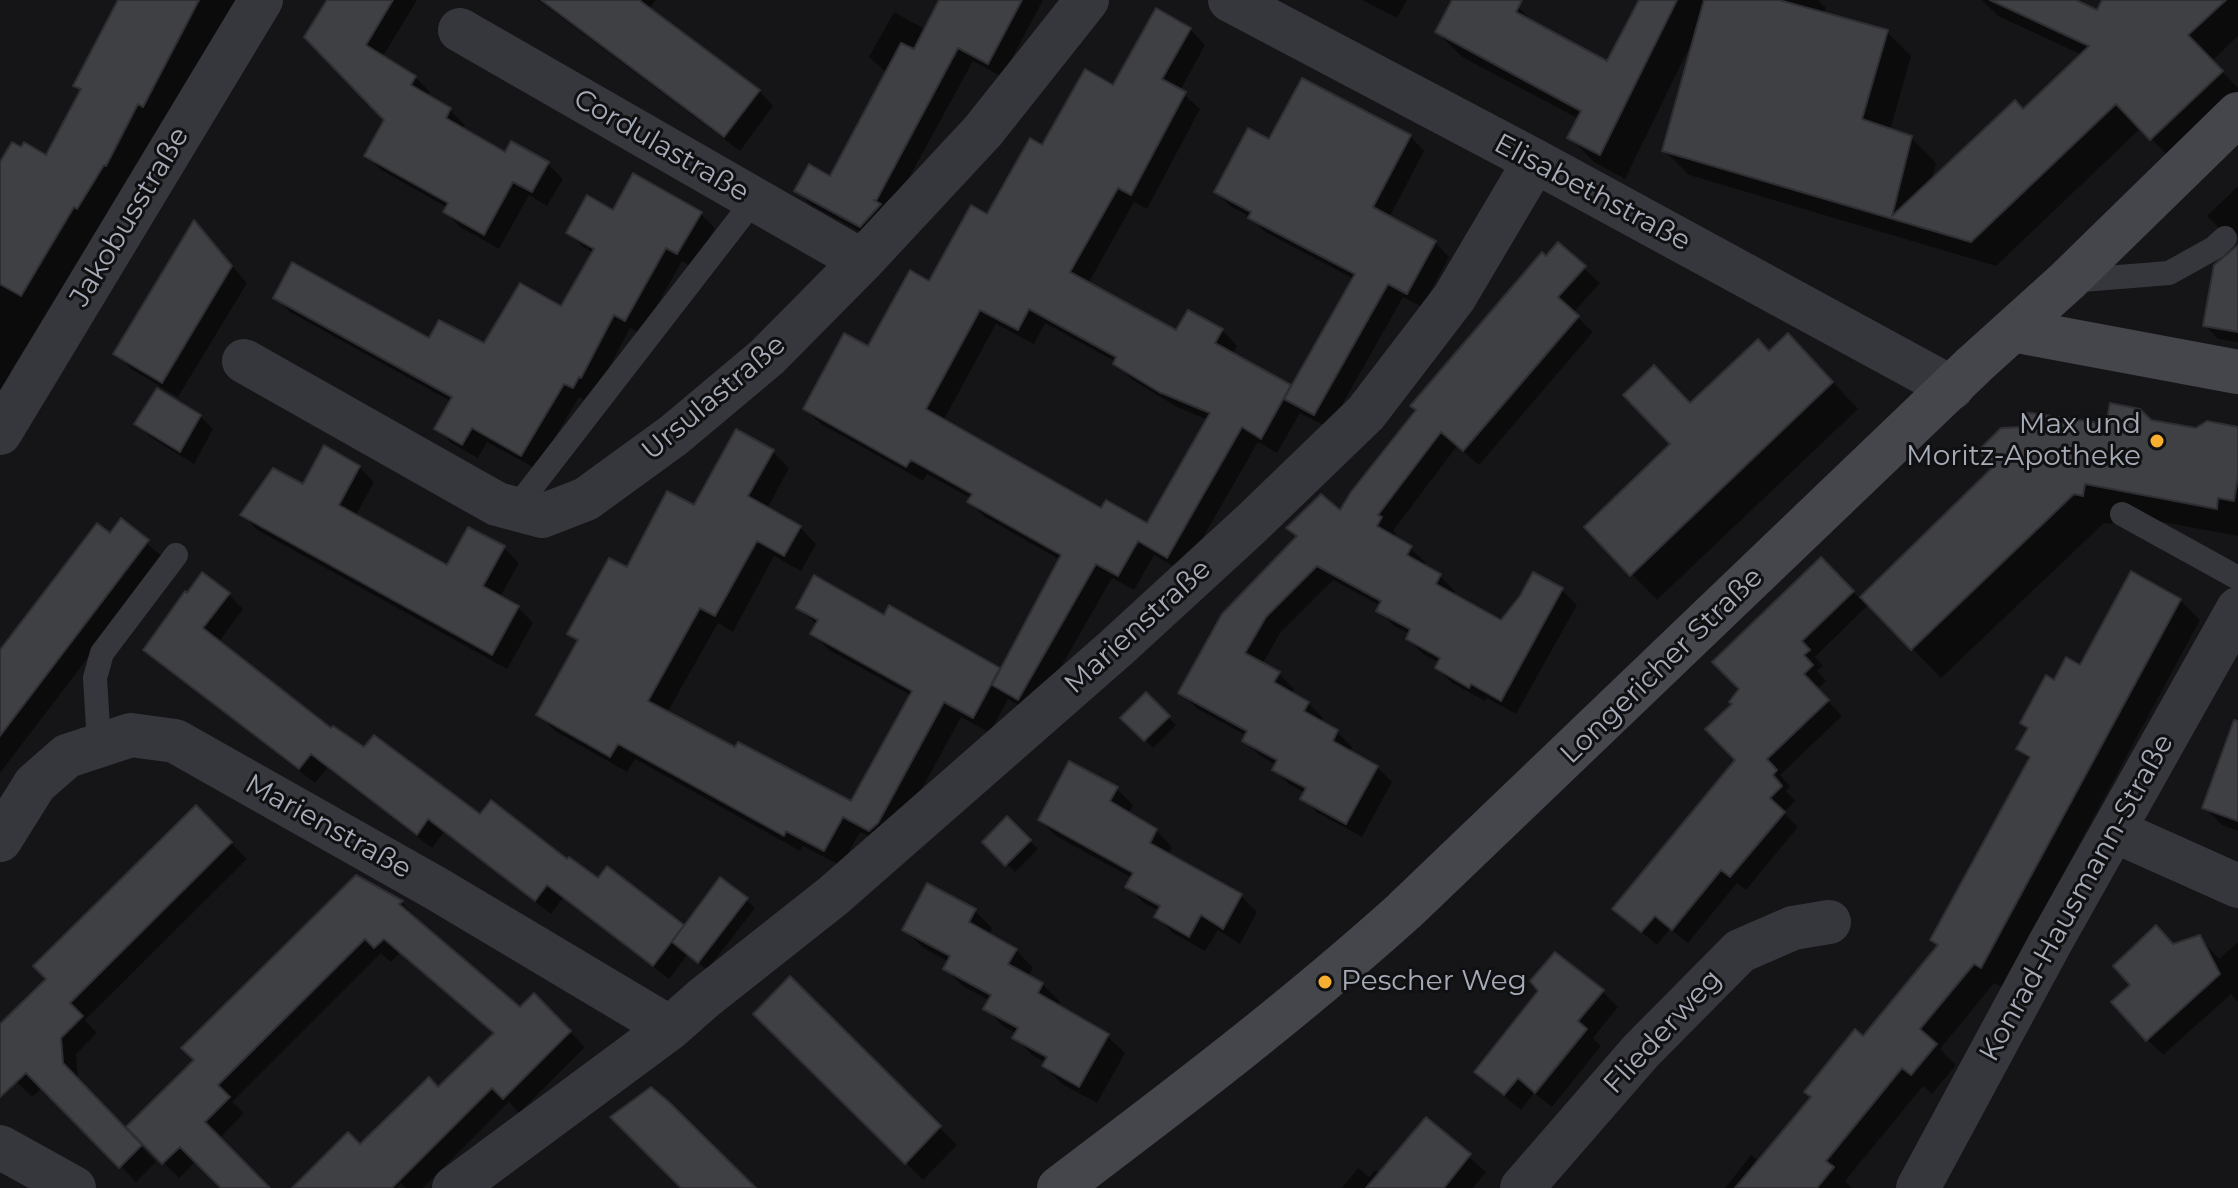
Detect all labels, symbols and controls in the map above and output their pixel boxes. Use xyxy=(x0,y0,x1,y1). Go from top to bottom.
street label: Cordulastraße xyxy=(567,82,755,210)
street label: Jakobusstraße xyxy=(63,121,197,313)
street label: Elisabethstraße xyxy=(1488,127,1696,259)
street label: Ursulastraße xyxy=(635,328,793,468)
place label: Max und Moritz-Apotheke xyxy=(1906,408,2141,474)
marker: Max und Moritz-Apotheke xyxy=(2148,432,2166,450)
street label: Marienstraße xyxy=(1058,553,1218,701)
street label: Longericher Straße xyxy=(1554,561,1770,771)
street label: Konrad-Hausmann-Straße xyxy=(1973,729,2181,1067)
street label: Marienstraße xyxy=(239,767,417,887)
street label: Fliederweg xyxy=(1597,963,1729,1101)
place label: Pescher Weg xyxy=(1341,965,1527,999)
marker: Pescher Weg xyxy=(1316,973,1334,991)

